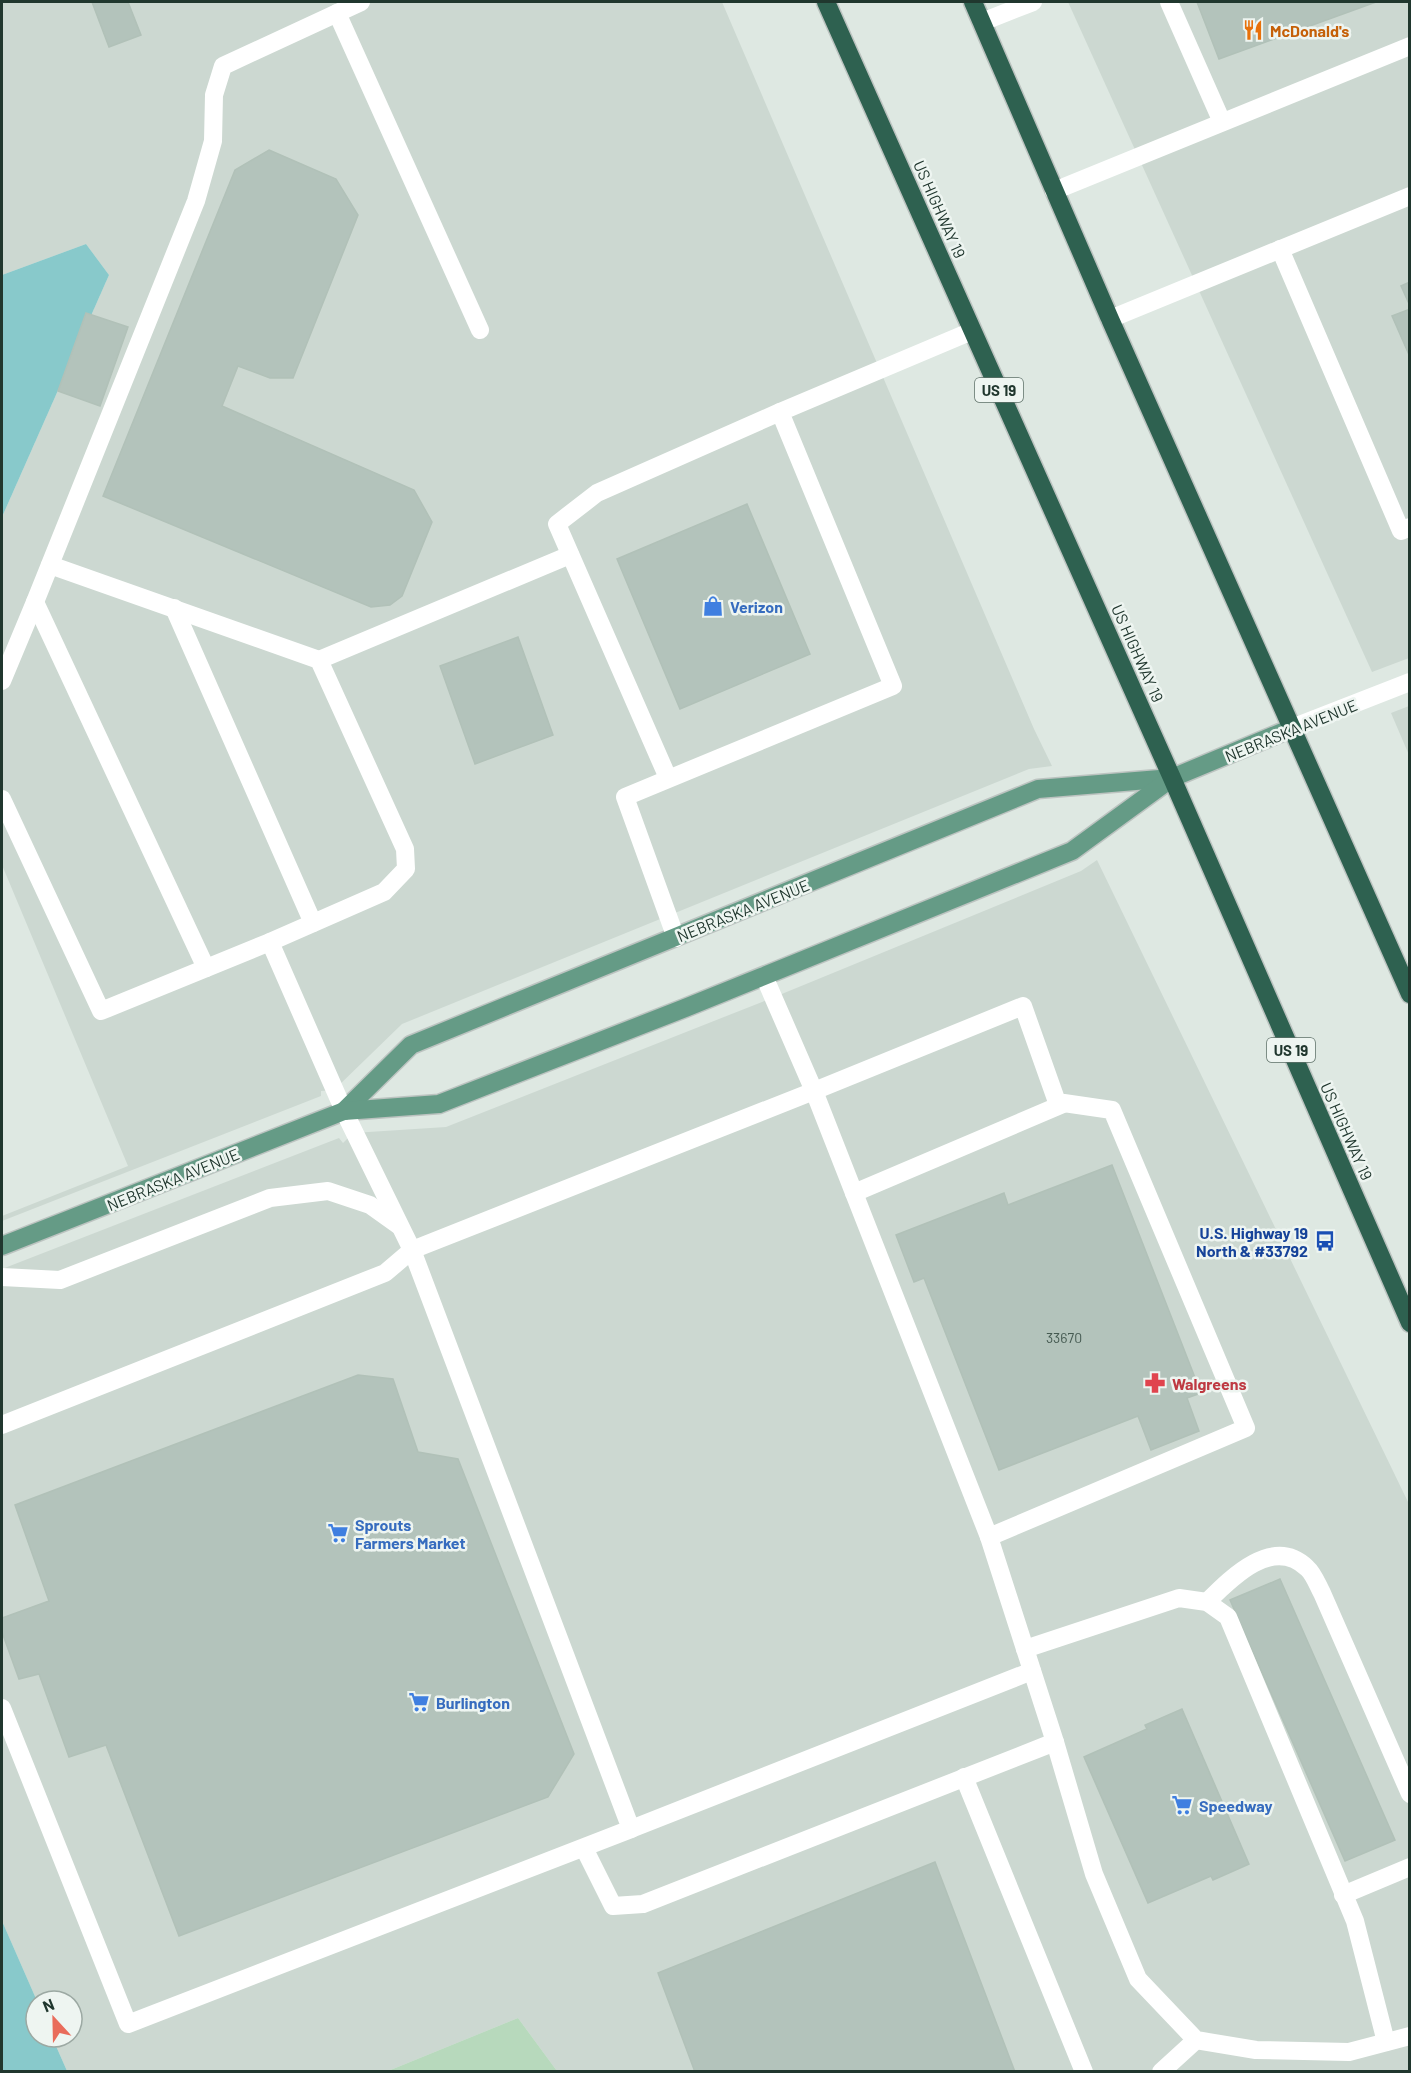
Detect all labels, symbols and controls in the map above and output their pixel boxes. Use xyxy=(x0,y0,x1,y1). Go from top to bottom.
restaurant icon: McDonald's xyxy=(1241,18,1265,42)
place label: McDonald's xyxy=(1270,21,1349,40)
street label: US HIGHWAY 19 xyxy=(910,157,970,261)
road number: US 19 xyxy=(975,378,1023,402)
shop icon: Verizon xyxy=(701,594,725,618)
place label: Verizon xyxy=(730,597,783,616)
street label: US HIGHWAY 19 xyxy=(1108,601,1168,705)
street label: NEBRASKA AVENUE xyxy=(1222,695,1360,765)
street label: NEBRASKA AVENUE xyxy=(674,875,812,945)
road number: US 19 xyxy=(1267,1038,1315,1062)
street label: US HIGHWAY 19 xyxy=(1317,1079,1377,1183)
street label: NEBRASKA AVENUE xyxy=(104,1144,242,1214)
place label: U.S. Highway 19 North & #33792 xyxy=(1196,1223,1308,1260)
bus stop icon: U.S. Highway 19 North & #33792 xyxy=(1313,1229,1337,1253)
house number: 33670 xyxy=(1046,1329,1082,1346)
pharmacy icon: Walgreens xyxy=(1143,1371,1167,1395)
place label: Walgreens xyxy=(1172,1374,1247,1393)
place label: Sprouts Farmers Market xyxy=(355,1515,465,1552)
supermarket icon: Sprouts Farmers Market xyxy=(326,1521,350,1545)
supermarket icon: Burlington xyxy=(407,1690,431,1714)
place label: Burlington xyxy=(436,1693,510,1712)
supermarket icon: Speedway xyxy=(1170,1793,1194,1817)
place label: Speedway xyxy=(1199,1796,1272,1815)
north arrow xyxy=(24,1989,84,2049)
text: N xyxy=(40,1994,57,2015)

